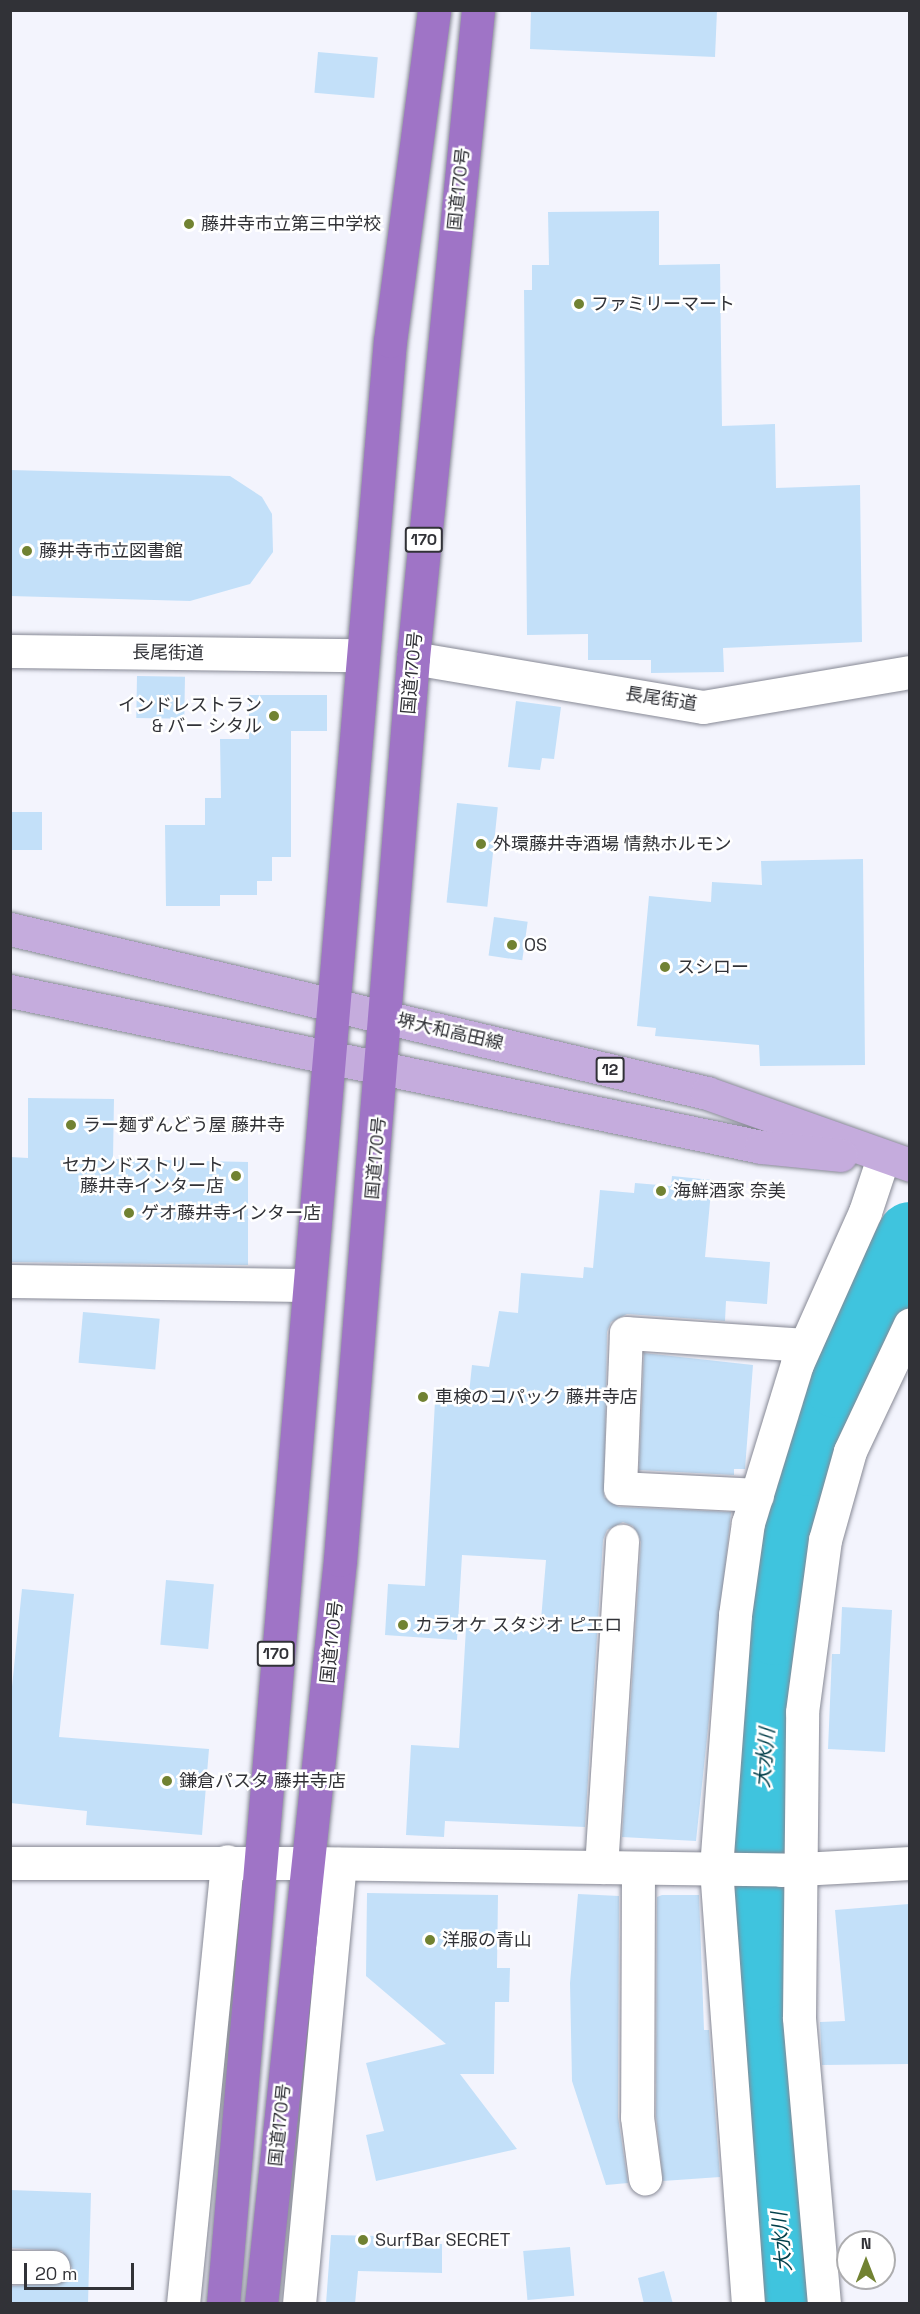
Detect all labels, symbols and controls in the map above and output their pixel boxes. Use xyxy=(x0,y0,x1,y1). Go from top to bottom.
street label: 国道170号 xyxy=(444,147,474,231)
place label: 藤井寺市立第三中学校 xyxy=(201,213,381,235)
marker: 藤井寺市立第三中学校 xyxy=(182,217,196,231)
place label: ファミリーマート xyxy=(591,293,735,315)
marker: ファミリーマート xyxy=(572,297,586,311)
road number: 170 xyxy=(404,527,444,553)
place label: 藤井寺市立図書館 xyxy=(39,540,183,562)
marker: 藤井寺市立図書館 xyxy=(20,544,34,558)
street label: 国道170号 xyxy=(398,631,426,715)
street label: 長尾街道 xyxy=(132,642,204,664)
street label: 長尾街道 xyxy=(624,683,698,715)
place label: インドレストラン & バー シタル xyxy=(118,695,262,738)
marker: インドレストラン & バー シタル xyxy=(267,709,281,723)
place label: 外環藤井寺酒場 情熱ホルモン xyxy=(493,833,732,855)
marker: 外環藤井寺酒場 情熱ホルモン xyxy=(474,837,488,851)
place label: OS xyxy=(524,934,547,956)
marker: OS xyxy=(505,938,519,952)
place label: スシロー xyxy=(677,956,749,978)
marker: スシロー xyxy=(658,960,672,974)
street label: 堺大和高田線 xyxy=(395,1009,505,1055)
road number: 12 xyxy=(595,1057,625,1083)
place label: ラー麺ずんどう屋 藤井寺 xyxy=(83,1114,286,1136)
street label: 国道170号 xyxy=(362,1116,390,1200)
marker: ラー麺ずんどう屋 藤井寺 xyxy=(64,1118,78,1132)
place label: セカンドストリート 藤井寺インター店 xyxy=(62,1155,224,1198)
marker: セカンドストリート 藤井寺インター店 xyxy=(229,1169,243,1183)
place label: 海鮮酒家 奈美 xyxy=(673,1180,786,1202)
marker: 海鮮酒家 奈美 xyxy=(654,1184,668,1198)
place label: ゲオ藤井寺インター店 xyxy=(141,1202,321,1224)
marker: ゲオ藤井寺インター店 xyxy=(122,1206,136,1220)
place label: 車検のコパック 藤井寺店 xyxy=(435,1386,638,1408)
marker: 車検のコパック 藤井寺店 xyxy=(416,1390,430,1404)
street label: 国道170号 xyxy=(317,1600,347,1684)
place label: カラオケ スタジオ ピエロ xyxy=(415,1614,622,1636)
marker: カラオケ スタジオ ピエロ xyxy=(396,1618,410,1632)
road number: 170 xyxy=(256,1641,296,1667)
water label: 大水川 xyxy=(750,1727,780,1789)
place label: 鎌倉パスタ 藤井寺店 xyxy=(179,1770,346,1792)
marker: 鎌倉パスタ 藤井寺店 xyxy=(160,1774,174,1788)
place label: 洋服の青山 xyxy=(442,1929,532,1951)
marker: 洋服の青山 xyxy=(423,1933,437,1947)
street label: 国道170号 xyxy=(265,2083,295,2167)
water label: 大水川 xyxy=(767,2211,797,2273)
place label: SurfBar SECRET xyxy=(375,2229,510,2251)
north arrow xyxy=(836,2230,896,2290)
marker: SurfBar SECRET xyxy=(356,2233,370,2247)
text: N xyxy=(861,2233,871,2254)
scale bar xyxy=(27,2251,136,2289)
text: 20 m xyxy=(35,2262,78,2285)

